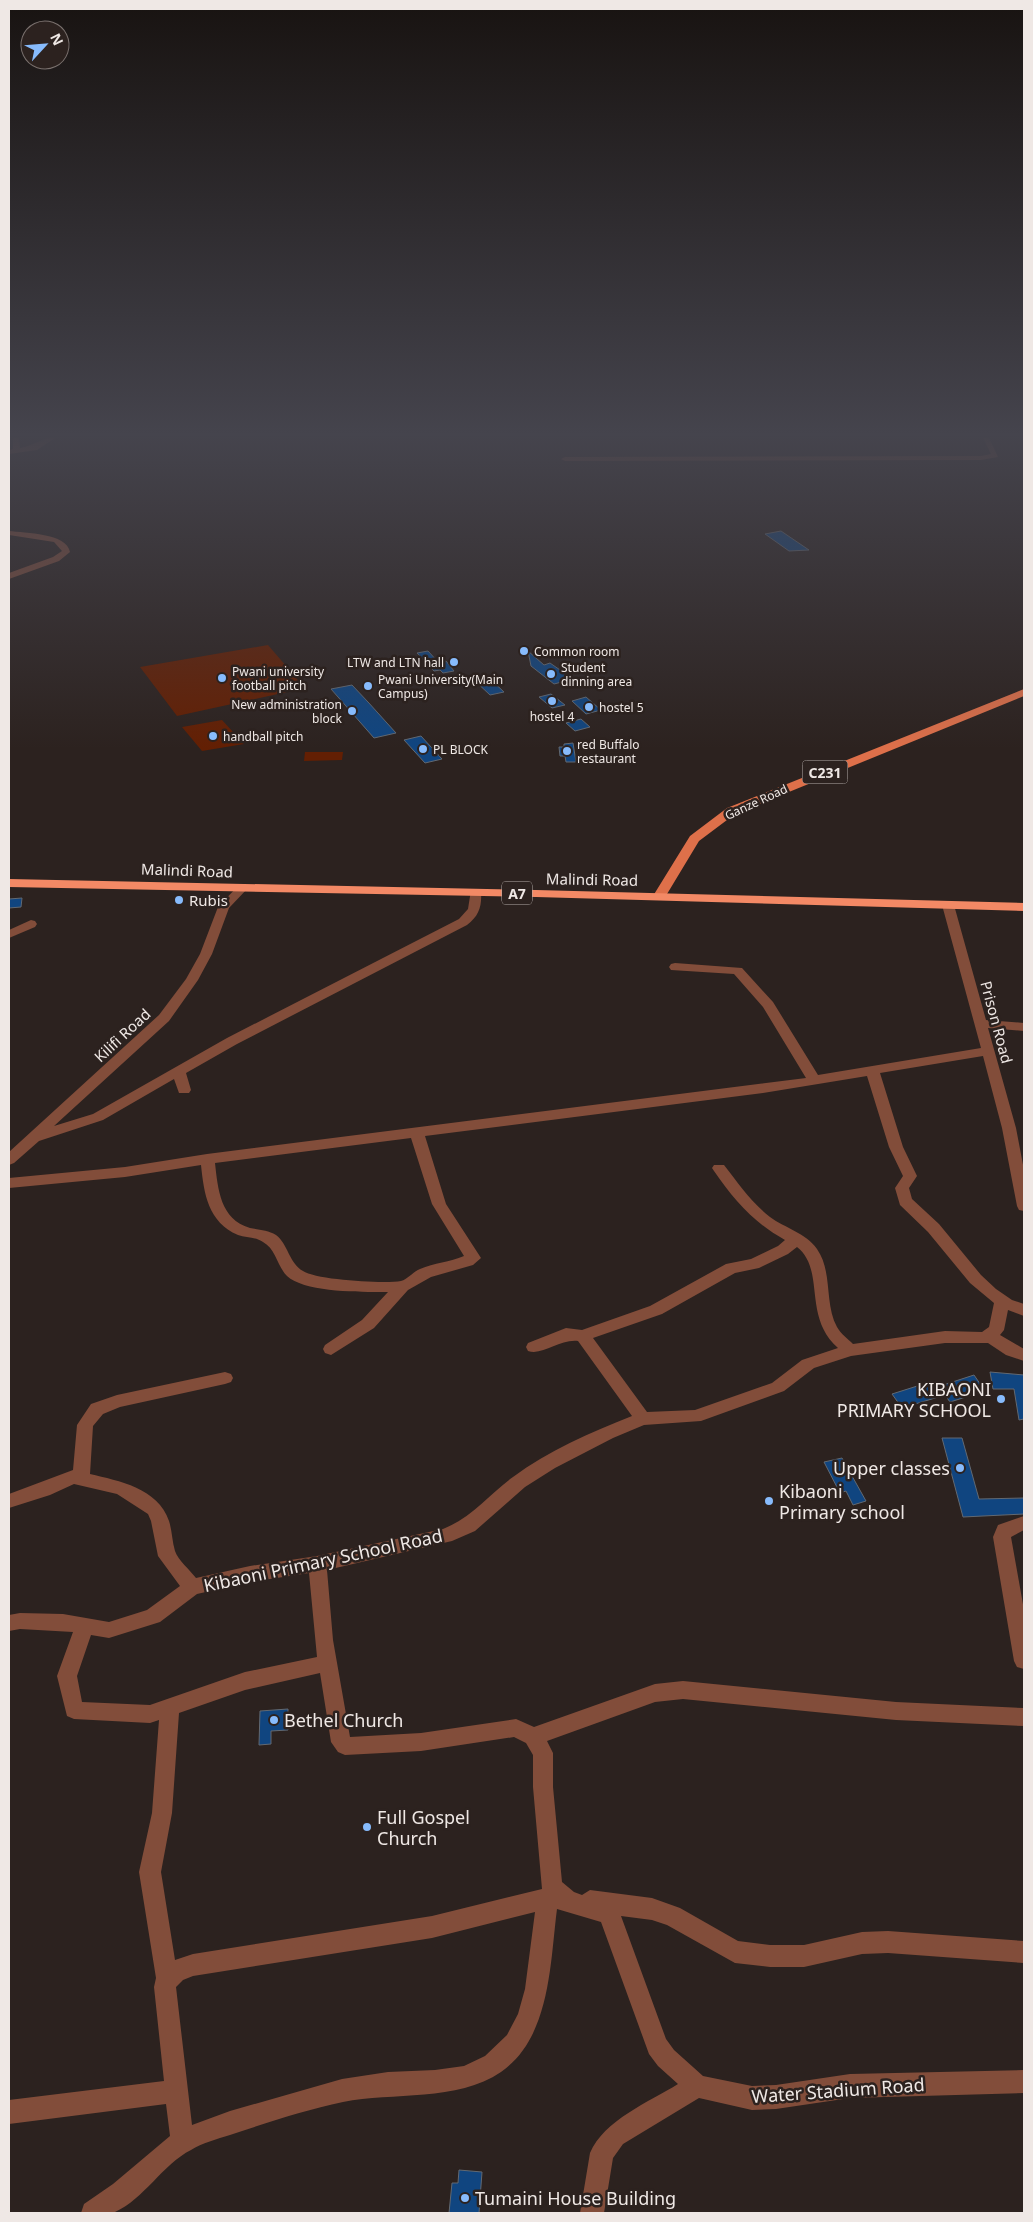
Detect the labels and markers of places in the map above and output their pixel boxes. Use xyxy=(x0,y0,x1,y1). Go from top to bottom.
place label: Common room xyxy=(534,643,620,660)
marker: Common room xyxy=(518,645,530,657)
place label: LTW and LTN hall xyxy=(347,654,444,671)
marker: LTW and LTN hall xyxy=(448,656,460,668)
place label: Student dinning area xyxy=(561,659,632,690)
place label: Pwani university football pitch xyxy=(232,663,325,694)
marker: Student dinning area xyxy=(545,668,557,680)
place label: Pwani University(Main Campus) xyxy=(378,671,503,702)
marker: Pwani university football pitch xyxy=(216,672,228,684)
marker: Pwani University(Main Campus) xyxy=(362,680,374,692)
marker: hostel 4 xyxy=(546,695,558,707)
place label: New administration block xyxy=(231,696,343,727)
place label: hostel 5 xyxy=(599,699,644,716)
marker: hostel 5 xyxy=(583,701,595,713)
marker: New administration block xyxy=(346,705,358,717)
place label: hostel 4 xyxy=(530,708,574,725)
place label: handball pitch xyxy=(223,728,303,745)
marker: handball pitch xyxy=(207,730,219,742)
place label: red Buffalo restaurant xyxy=(577,736,640,767)
place label: PL BLOCK xyxy=(433,741,488,758)
marker: PL BLOCK xyxy=(417,743,429,755)
marker: red Buffalo restaurant xyxy=(561,745,573,757)
place label: Rubis xyxy=(189,890,228,910)
marker: Rubis xyxy=(173,894,185,906)
place label: KIBAONI PRIMARY SCHOOL xyxy=(837,1377,991,1422)
marker: KIBAONI PRIMARY SCHOOL xyxy=(995,1393,1007,1405)
place label: Upper classes xyxy=(833,1456,950,1480)
marker: Upper classes xyxy=(954,1462,966,1474)
place label: Kibaoni Primary school xyxy=(779,1479,905,1524)
marker: Kibaoni Primary school xyxy=(763,1495,775,1507)
place label: Bethel Church xyxy=(284,1708,403,1732)
marker: Bethel Church xyxy=(268,1714,280,1726)
place label: Full Gospel Church xyxy=(377,1805,470,1850)
marker: Full Gospel Church xyxy=(361,1821,373,1833)
place label: Tumaini House Building xyxy=(475,2186,676,2210)
marker: Tumaini House Building xyxy=(459,2192,471,2204)

